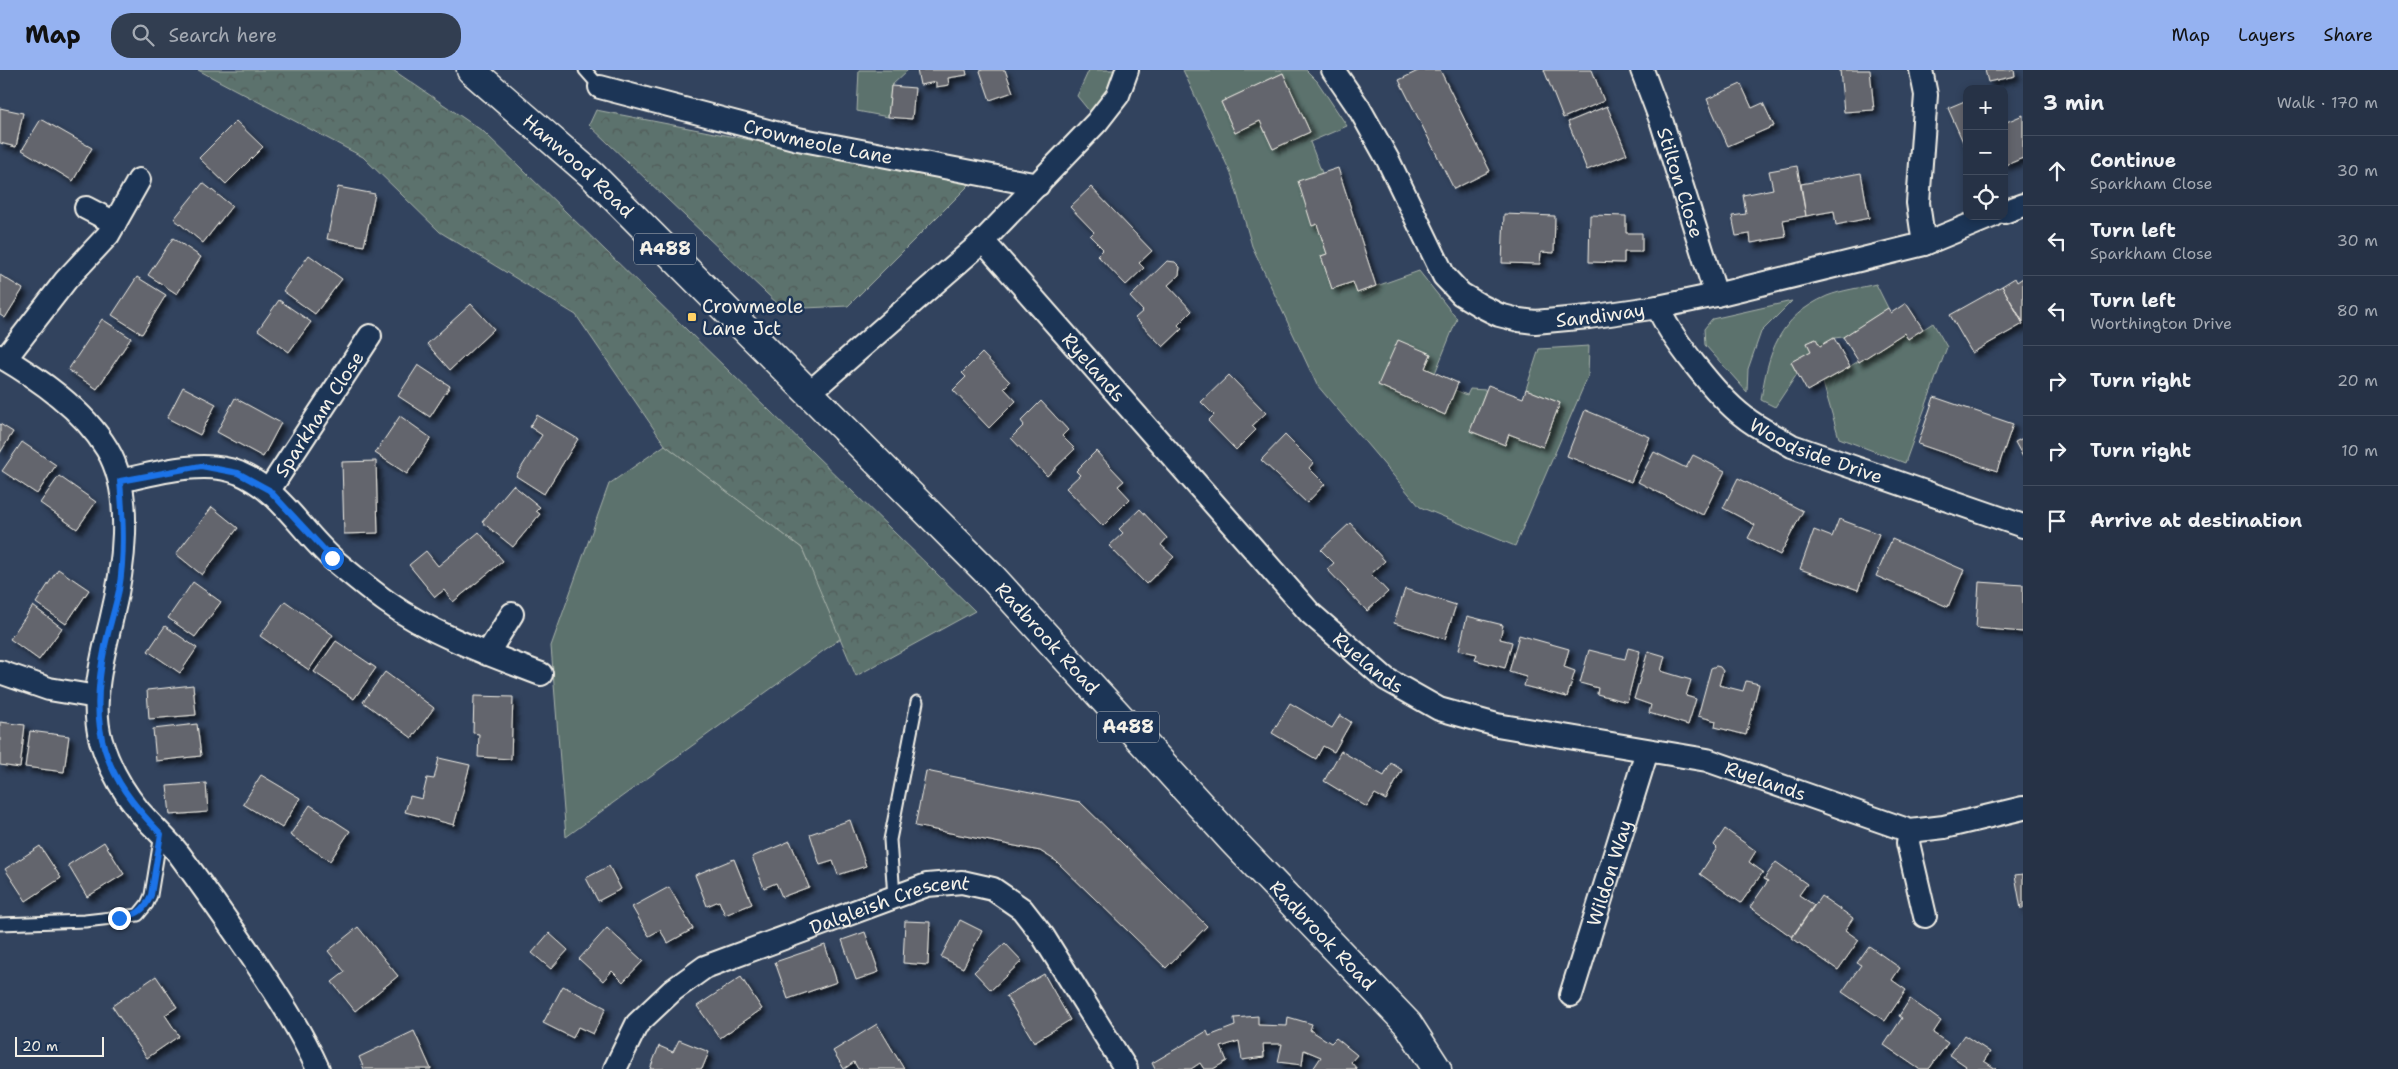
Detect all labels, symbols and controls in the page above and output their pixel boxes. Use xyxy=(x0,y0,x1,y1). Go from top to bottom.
search box xyxy=(111,13,461,58)
text: Map xyxy=(25,19,81,51)
icon: search xyxy=(129,21,157,49)
text: Search here xyxy=(169,23,277,48)
text: Map xyxy=(2172,23,2210,47)
text: Layers xyxy=(2238,23,2295,47)
text: Share xyxy=(2323,23,2373,47)
map controls xyxy=(1963,85,2008,220)
button: + xyxy=(1963,85,2008,130)
text: 3 min xyxy=(2043,89,2104,117)
text: Walk · 170 m xyxy=(2277,92,2378,113)
street label: Hanwood Road xyxy=(518,108,640,223)
street label: Crowmeole Lane xyxy=(741,113,895,169)
street label: Stilton Close xyxy=(1652,124,1710,241)
button: − xyxy=(1963,130,2008,175)
text: Continue xyxy=(2090,148,2176,173)
icon: ahead xyxy=(2043,157,2071,185)
text: 30 m xyxy=(2337,160,2378,181)
text: Sparkham Close xyxy=(2090,173,2213,194)
button: locate xyxy=(1963,175,2008,220)
text: Turn left xyxy=(2090,218,2176,243)
icon: left xyxy=(2043,227,2071,255)
text: 30 m xyxy=(2337,230,2378,251)
road number: A488 xyxy=(634,233,696,264)
text: Sparkham Close xyxy=(2090,243,2213,264)
text: Turn left xyxy=(2090,288,2176,313)
place label: Crowmeole Lane Jct xyxy=(702,294,803,341)
street label: Sandiway xyxy=(1555,297,1646,333)
icon: left xyxy=(2043,297,2071,325)
text: 80 m xyxy=(2337,300,2378,321)
marker: Crowmeole Lane Jct xyxy=(686,311,698,323)
text: Worthington Drive xyxy=(2090,313,2232,334)
street label: Ryelands xyxy=(1057,327,1131,407)
street label: Sparkham Close xyxy=(268,346,369,482)
icon: right xyxy=(2043,367,2071,395)
text: Turn right xyxy=(2090,368,2191,393)
text: 20 m xyxy=(2337,370,2378,391)
street label: Woodside Drive xyxy=(1745,412,1886,489)
icon: right xyxy=(2043,437,2071,465)
text: Turn right xyxy=(2090,438,2191,463)
text: 10 m xyxy=(2341,440,2378,461)
icon: arrive xyxy=(2043,507,2071,535)
text: Arrive at destination xyxy=(2090,508,2302,533)
route start xyxy=(321,547,344,570)
street label: Radbrook Road xyxy=(990,577,1105,699)
street label: Ryelands xyxy=(1328,626,1408,699)
road number: A488 xyxy=(1097,712,1159,742)
street label: Ryelands xyxy=(1722,755,1810,806)
street label: Wildon Way xyxy=(1581,816,1637,929)
street label: Dalgleish Crescent xyxy=(806,870,973,940)
street label: Radbrook Road xyxy=(1264,875,1382,996)
route end xyxy=(108,907,131,930)
scale bar xyxy=(15,1034,104,1057)
text: 20 m xyxy=(22,1037,58,1055)

